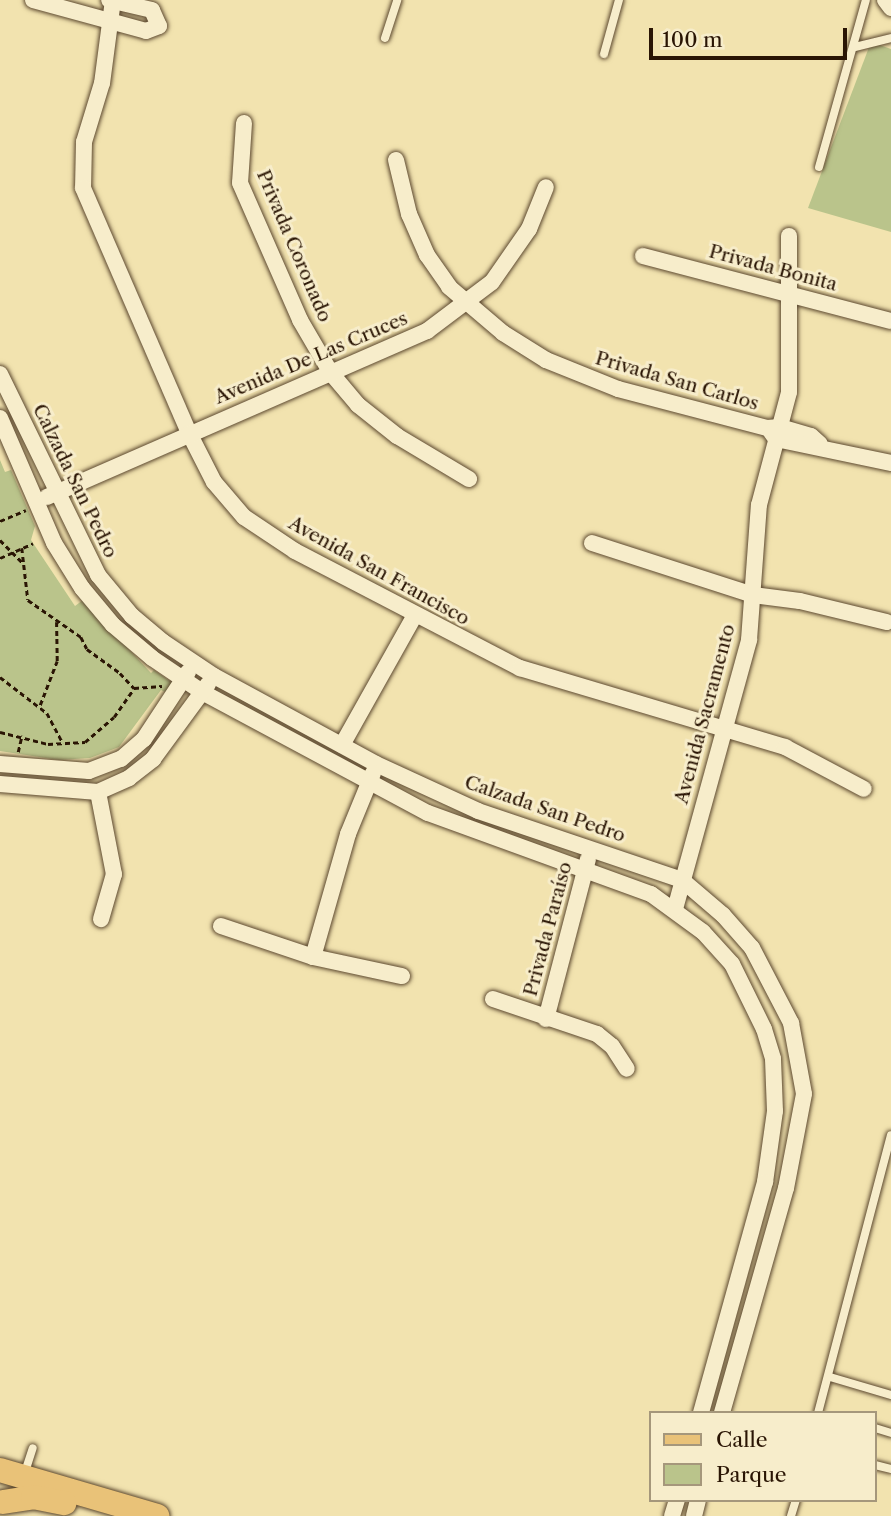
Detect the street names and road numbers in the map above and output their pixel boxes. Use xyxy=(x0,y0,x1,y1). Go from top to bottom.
street label: Privada Coronado xyxy=(252,166,336,326)
street label: Privada Bonita xyxy=(706,240,840,296)
street label: Avenida De Las Cruces xyxy=(211,307,411,409)
street label: Privada San Carlos xyxy=(593,347,761,415)
street label: Calzada San Pedro xyxy=(28,400,122,562)
street label: Avenida San Francisco xyxy=(284,512,474,630)
street label: Avenida Sacramento xyxy=(670,621,740,807)
street label: Calzada San Pedro xyxy=(462,771,628,847)
street label: Privada Paraíso xyxy=(519,859,577,999)

